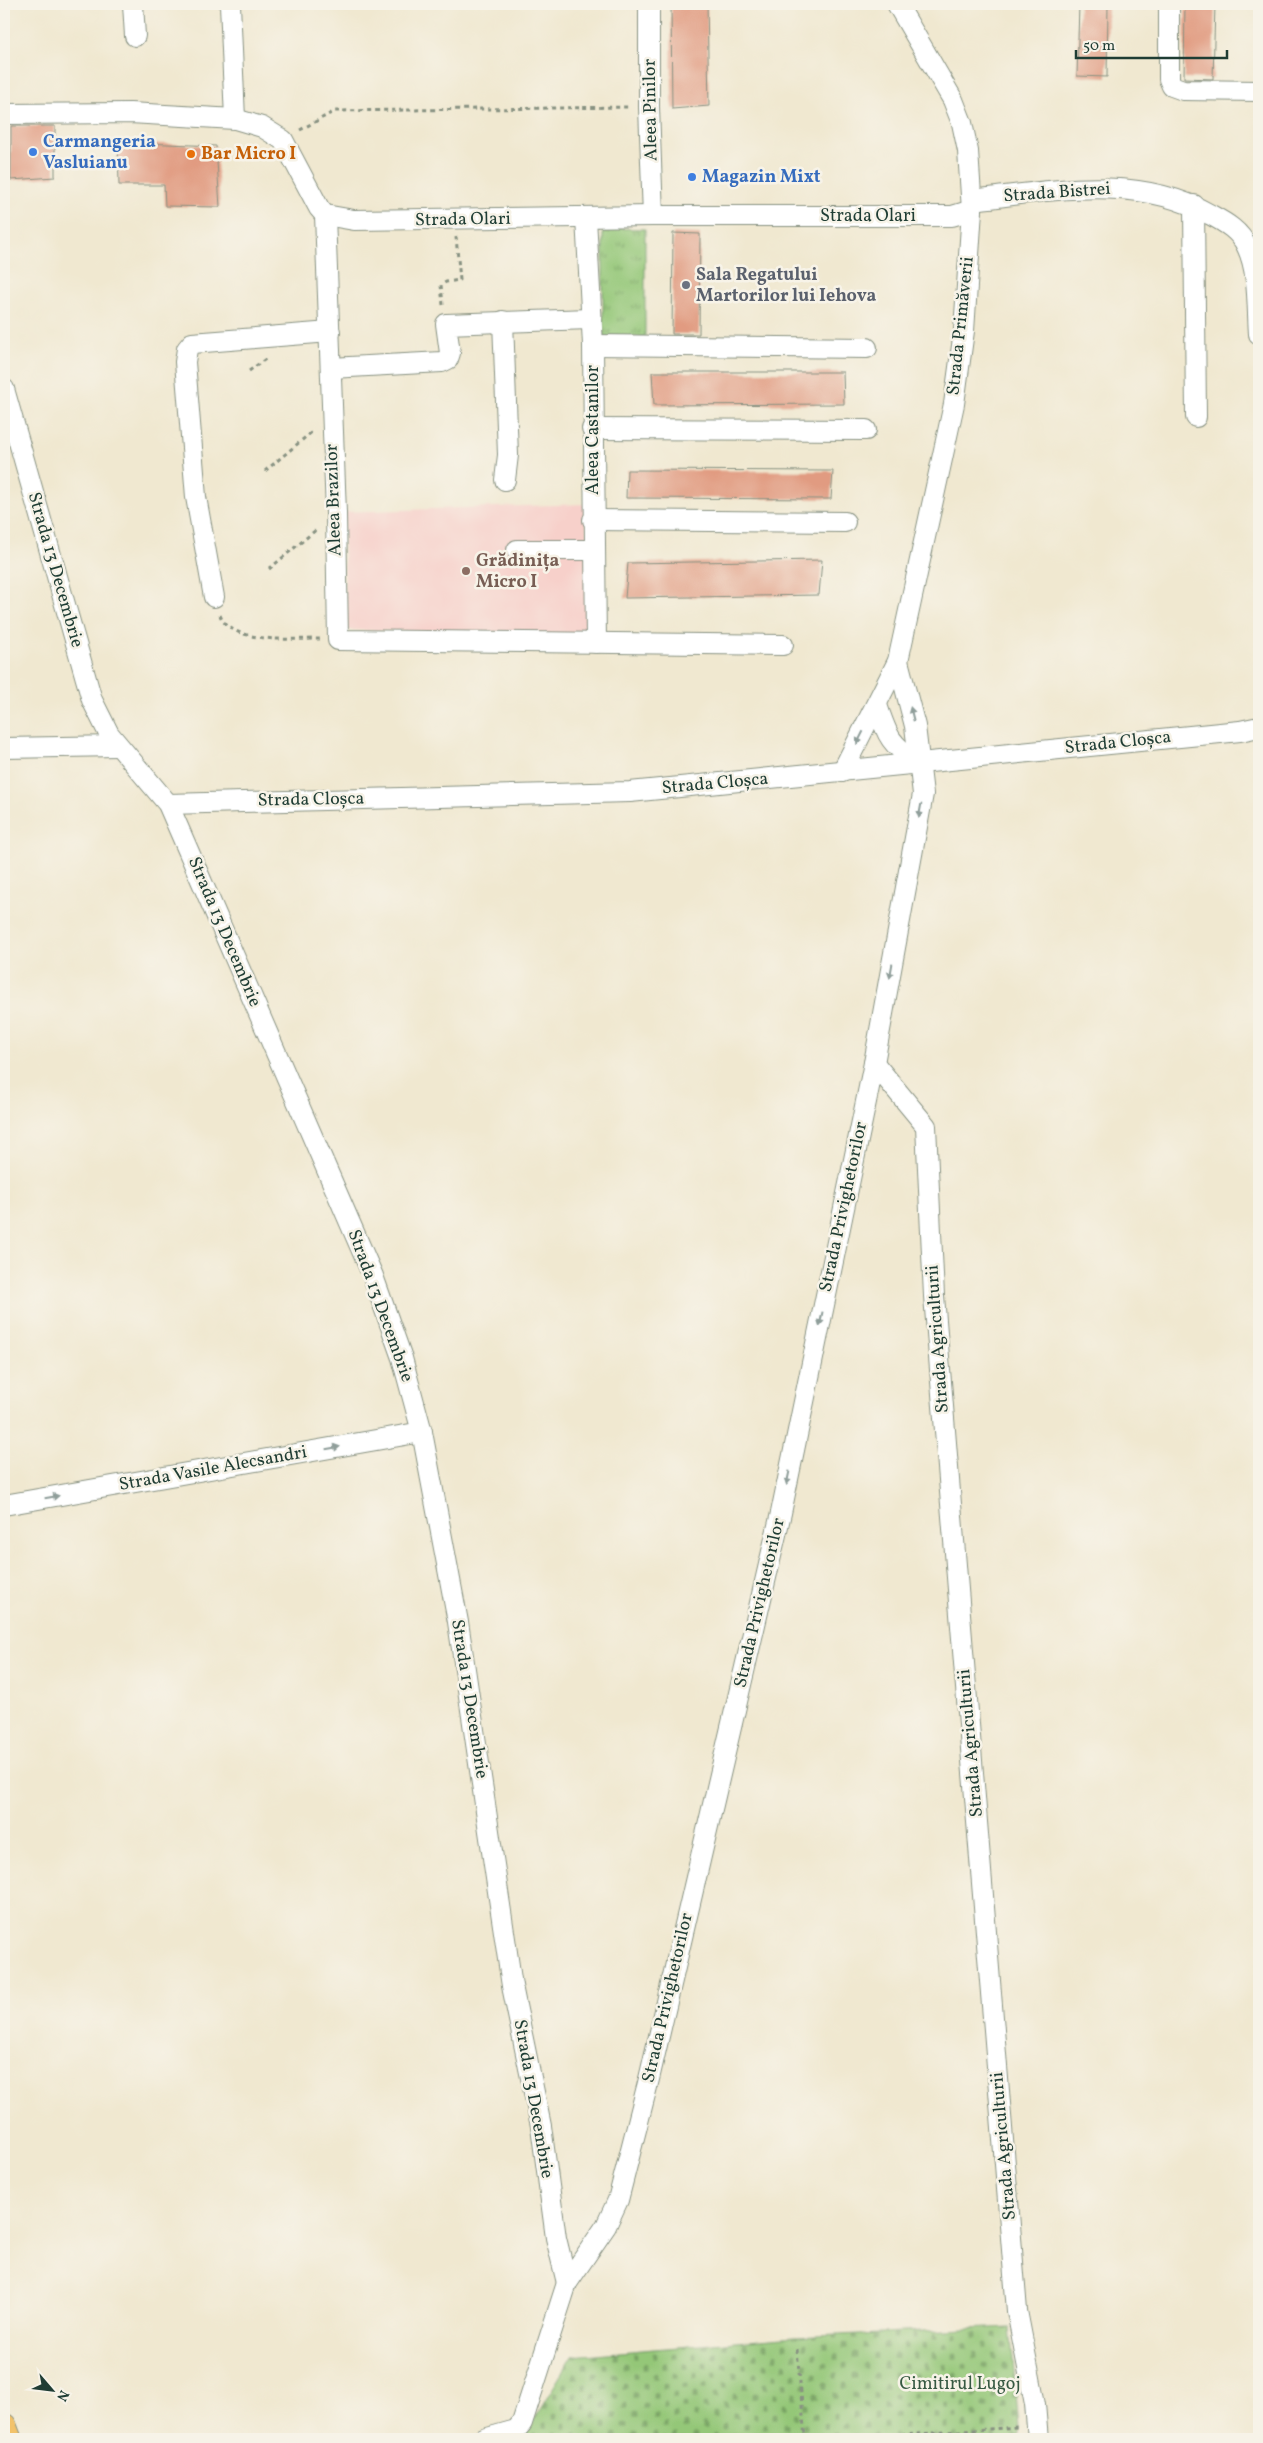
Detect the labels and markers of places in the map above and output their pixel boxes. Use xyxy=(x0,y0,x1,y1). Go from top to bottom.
place label: Carmangeria Vasluianu xyxy=(43,130,156,176)
place label: Bar Micro I xyxy=(201,142,296,167)
marker: Carmangeria Vasluianu xyxy=(27,146,39,158)
marker: Bar Micro I xyxy=(185,148,197,160)
place label: Magazin Mixt xyxy=(702,165,821,190)
marker: Magazin Mixt xyxy=(686,171,698,183)
place label: Sala Regatului Martorilor lui Iehova xyxy=(696,263,876,309)
marker: Sala Regatului Martorilor lui Iehova xyxy=(680,279,692,291)
place label: Grădinița Micro I xyxy=(476,549,560,595)
marker: Grădinița Micro I xyxy=(460,565,472,577)

